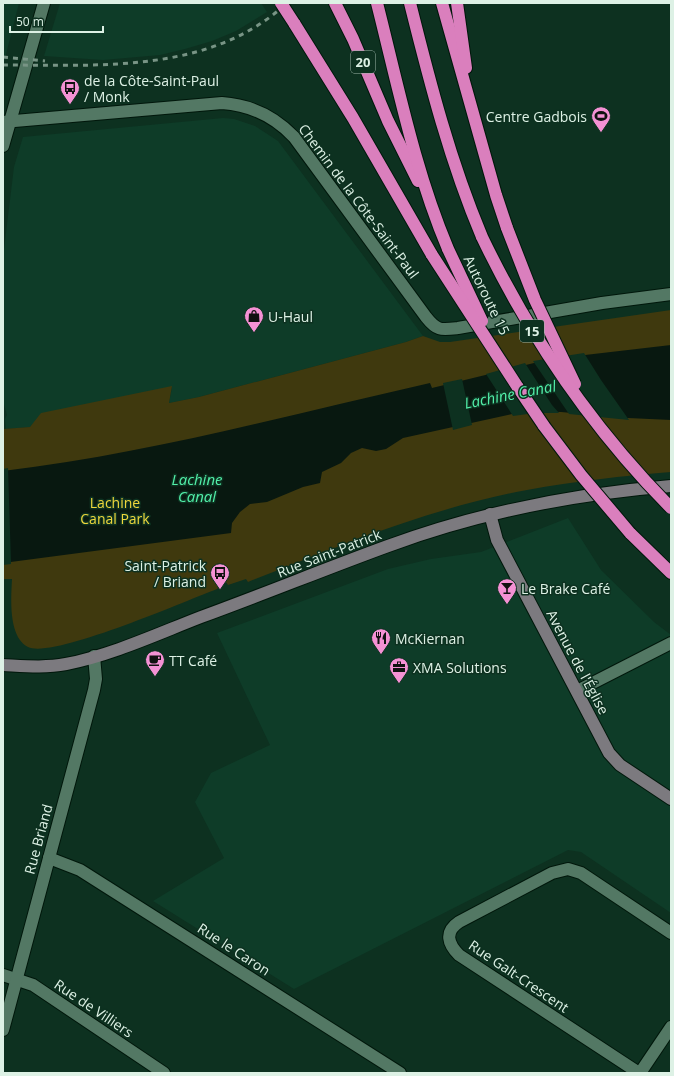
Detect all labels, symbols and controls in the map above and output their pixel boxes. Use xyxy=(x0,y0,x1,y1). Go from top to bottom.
scale bar xyxy=(10,8,103,34)
text: 50 m xyxy=(16,13,44,30)
road number: 20 xyxy=(351,51,375,73)
place label: de la Côte-Saint-Paul / Monk xyxy=(84,71,219,106)
bus stop icon: de la Côte-Saint-Paul / Monk xyxy=(59,77,81,105)
sports icon: Centre Gadbois xyxy=(590,105,612,133)
place label: Centre Gadbois xyxy=(486,107,587,126)
street label: Chemin de la Côte-Saint-Paul xyxy=(295,120,423,282)
street label: Autoroute 15 xyxy=(460,252,514,338)
shop icon: U-Haul xyxy=(243,305,265,333)
place label: U-Haul xyxy=(268,307,313,326)
road number: 15 xyxy=(520,320,544,342)
water label: Lachine Canal xyxy=(462,375,559,413)
water label: Lachine Canal xyxy=(171,469,223,506)
park label: Lachine Canal Park xyxy=(80,493,150,528)
street label: Rue Saint-Patrick xyxy=(274,524,384,582)
place label: Saint-Patrick / Briand xyxy=(124,556,207,591)
bus stop icon: Saint-Patrick / Briand xyxy=(209,562,231,590)
bar icon: Le Brake Café xyxy=(496,577,518,605)
place label: Le Brake Café xyxy=(521,579,611,598)
street label: Avenue de l'Église xyxy=(542,606,614,718)
restaurant icon: McKiernan xyxy=(370,627,392,655)
place label: McKiernan xyxy=(395,629,465,648)
cafe icon: TT Café xyxy=(144,649,166,677)
place label: TT Café xyxy=(169,651,217,670)
office icon: XMA Solutions xyxy=(388,656,410,684)
place label: XMA Solutions xyxy=(413,658,507,677)
street label: Rue Briand xyxy=(20,802,56,876)
street label: Rue le Caron xyxy=(194,918,274,980)
street label: Rue Galt-Crescent xyxy=(465,935,573,1017)
street label: Rue de Villiers xyxy=(51,975,138,1042)

